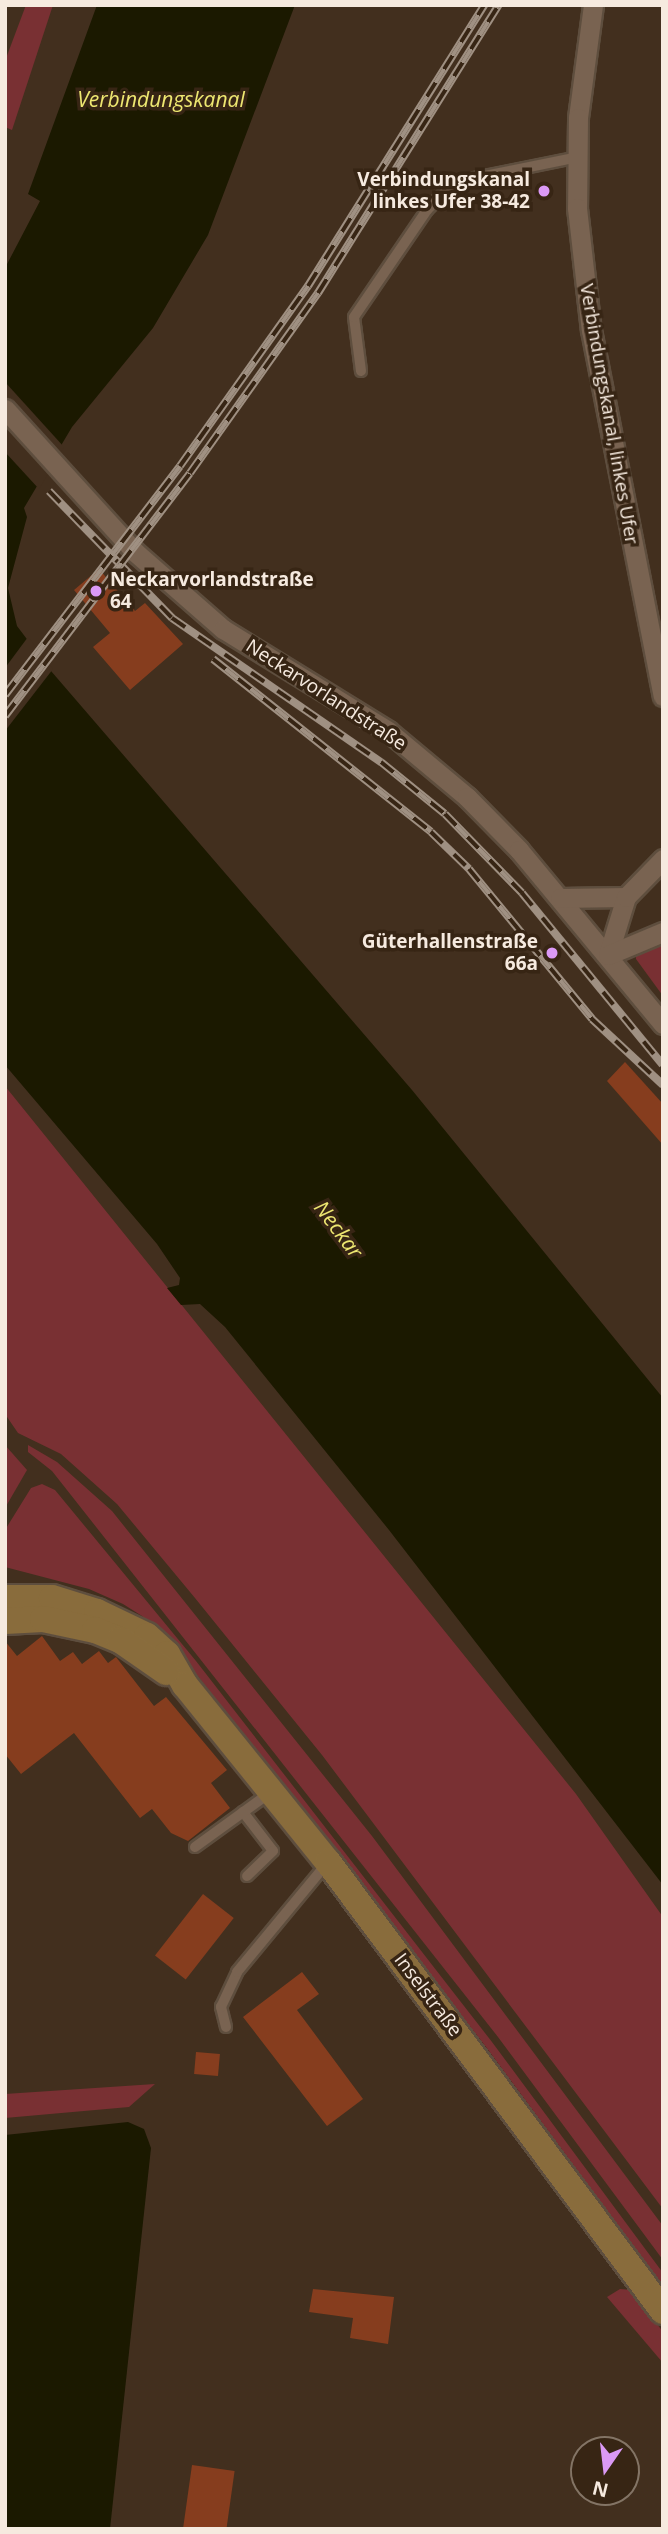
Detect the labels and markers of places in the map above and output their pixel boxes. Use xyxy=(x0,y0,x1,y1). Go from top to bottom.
place label: Verbindungskanal linkes Ufer 38-42 xyxy=(357,169,530,213)
marker: Verbindungskanal linkes Ufer 38-42 xyxy=(536,183,552,199)
place label: Neckarvorlandstraße 64 xyxy=(110,569,314,613)
marker: Neckarvorlandstraße 64 xyxy=(88,583,104,599)
place label: Güterhallenstraße 66a xyxy=(362,931,538,975)
marker: Güterhallenstraße 66a xyxy=(544,945,560,961)

